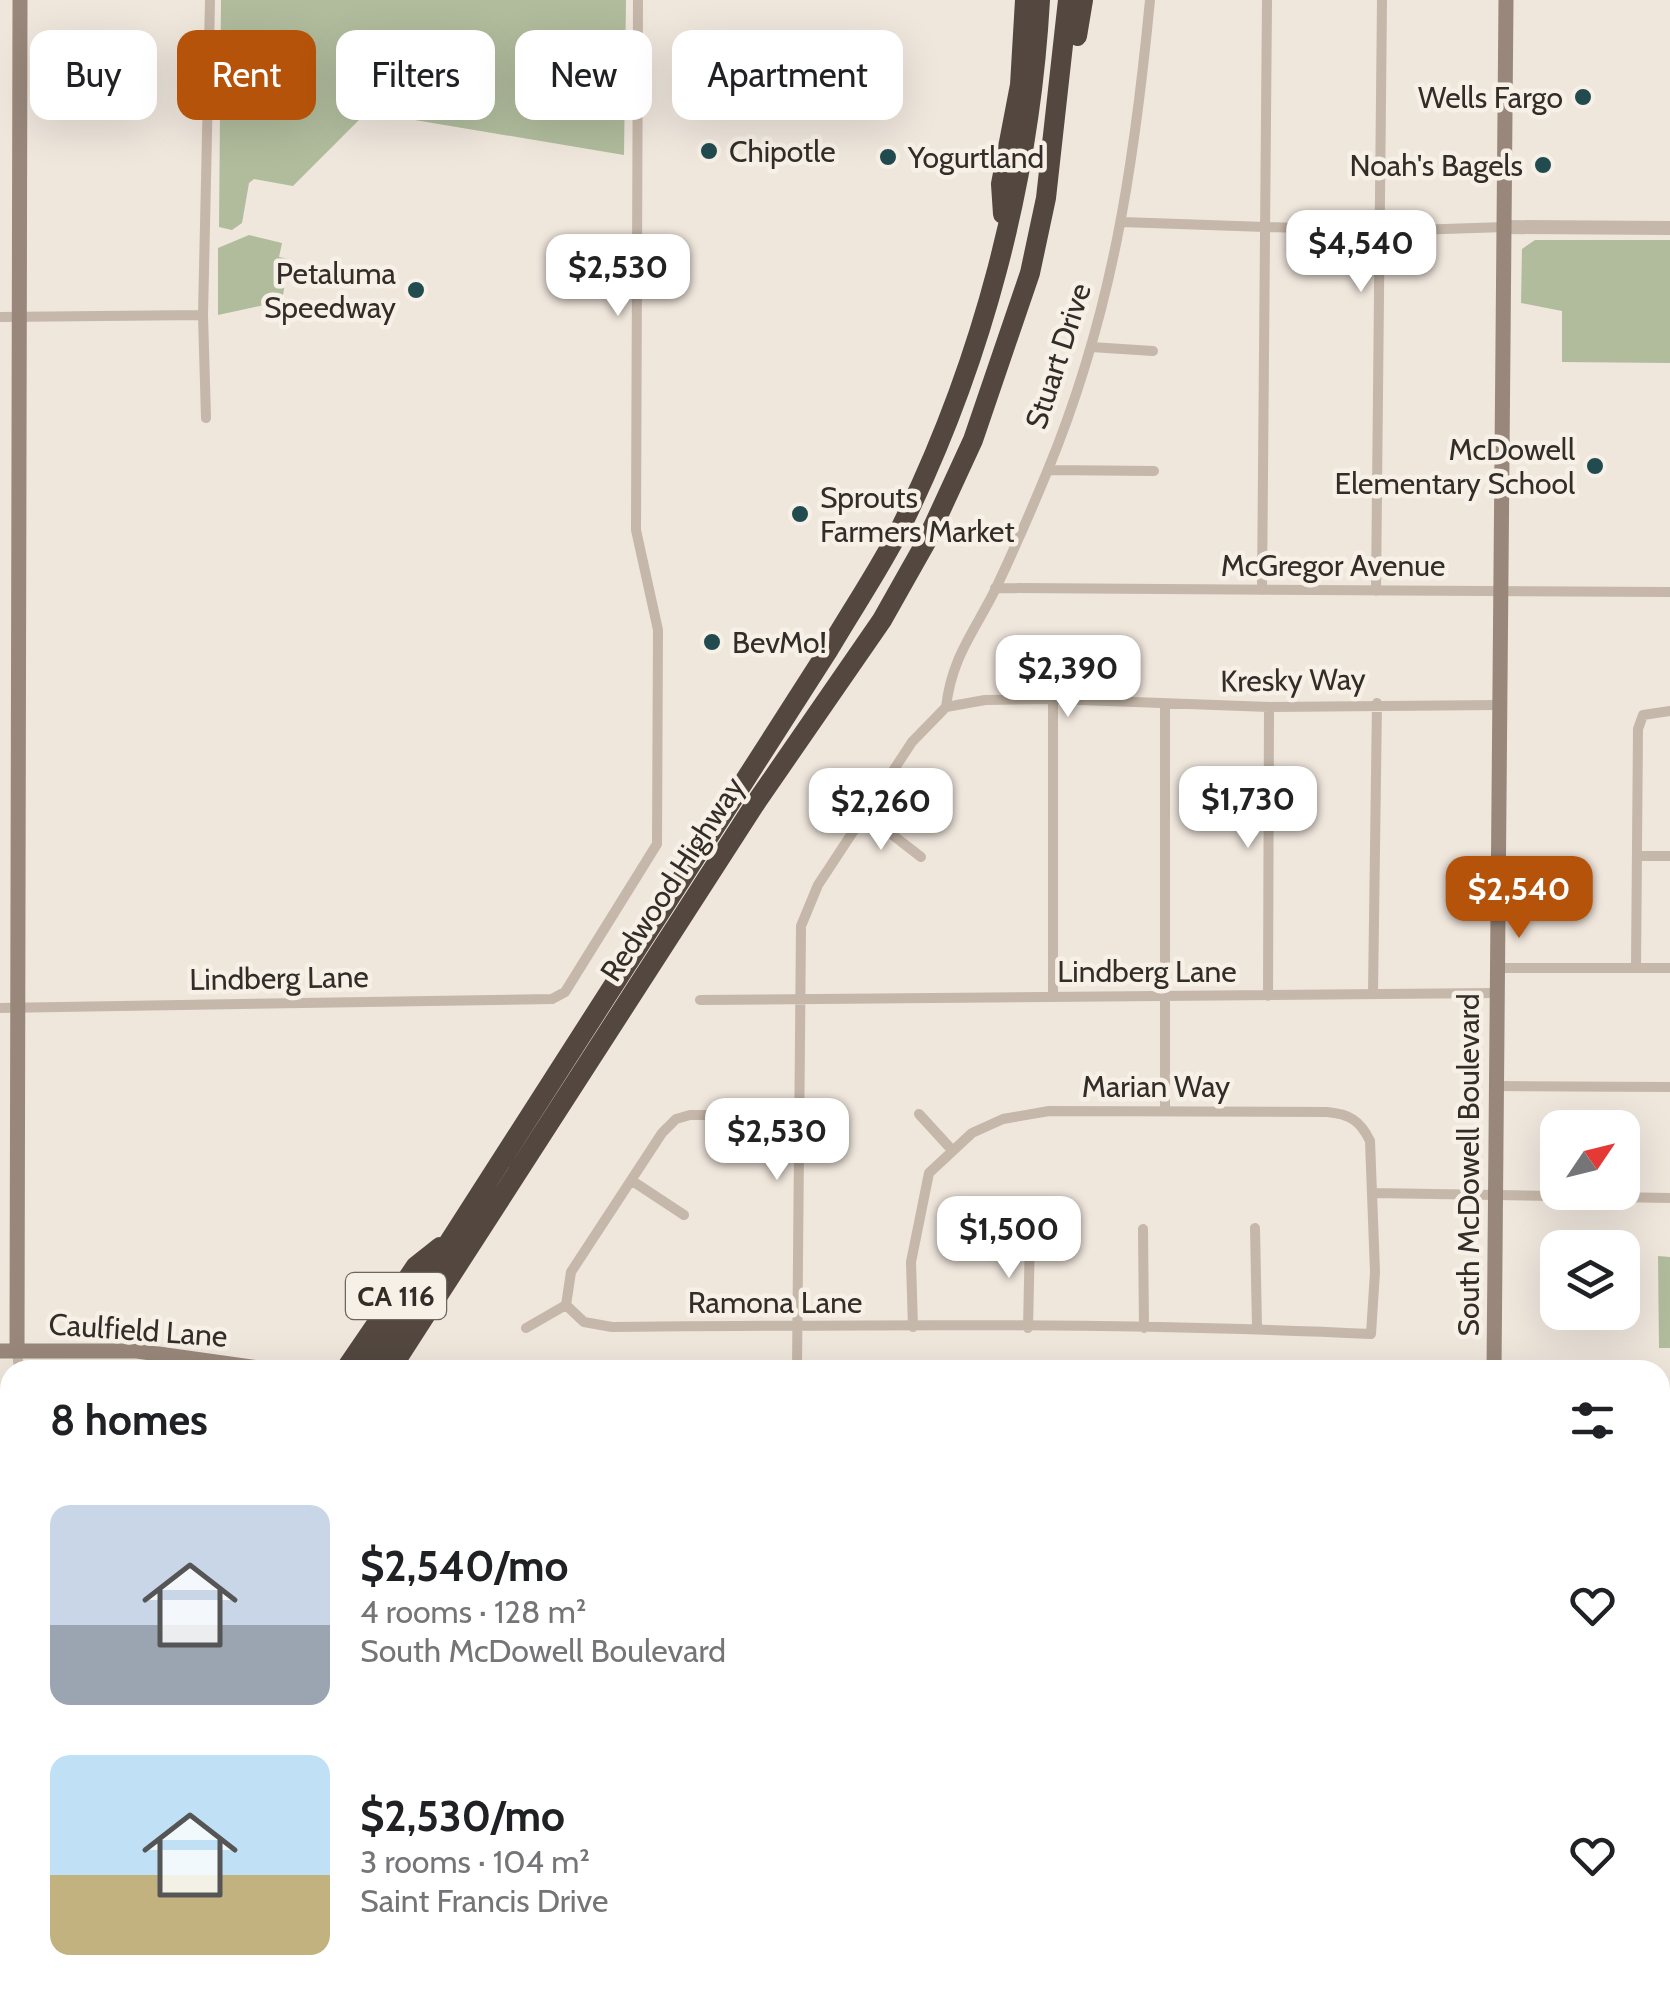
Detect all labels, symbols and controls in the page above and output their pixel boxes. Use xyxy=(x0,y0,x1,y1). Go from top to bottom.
chip: Buy xyxy=(30,30,157,120)
chip: Rent xyxy=(177,30,316,120)
chip: Filters xyxy=(336,30,495,120)
chip: New xyxy=(515,30,652,120)
chip: Apartment xyxy=(672,30,903,120)
place label: Wells Fargo xyxy=(1418,79,1563,116)
marker: Wells Fargo xyxy=(1572,86,1594,108)
place label: Chipotle xyxy=(729,133,836,170)
place label: Yogurtland xyxy=(907,139,1044,176)
marker: Chipotle xyxy=(698,140,720,162)
marker: Yogurtland xyxy=(877,146,899,168)
place label: Noah's Bagels xyxy=(1350,147,1523,184)
marker: Noah's Bagels xyxy=(1532,154,1554,176)
pin: $4,540 xyxy=(1280,210,1442,295)
text: $4,540 xyxy=(1308,223,1414,262)
pin: $2,530 xyxy=(537,234,699,319)
text: $2,530 xyxy=(568,247,668,286)
place label: Petaluma Speedway xyxy=(264,255,397,326)
marker: Petaluma Speedway xyxy=(405,279,427,301)
street label: Stuart Drive xyxy=(1017,279,1099,433)
place label: McDowell Elementary School xyxy=(1335,431,1575,502)
marker: McDowell Elementary School xyxy=(1584,455,1606,477)
place label: Sprouts Farmers Market xyxy=(820,479,1015,550)
marker: Sprouts Farmers Market xyxy=(789,503,811,525)
street label: McGregor Avenue xyxy=(1221,547,1445,584)
place label: BevMo! xyxy=(732,624,827,661)
marker: BevMo! xyxy=(701,631,723,653)
pin: $2,390 xyxy=(987,635,1149,720)
text: $2,390 xyxy=(1018,648,1118,687)
street label: Kresky Way xyxy=(1220,660,1366,700)
pin: $1,730 xyxy=(1167,766,1329,851)
pin: $2,260 xyxy=(800,768,962,853)
street label: Redwood Highway xyxy=(592,770,752,988)
text: $1,730 xyxy=(1201,779,1295,818)
text: $2,260 xyxy=(831,781,931,820)
pin: $2,540 xyxy=(1438,856,1600,941)
text: $2,540 xyxy=(1468,869,1570,908)
street label: Lindberg Lane xyxy=(1057,953,1237,990)
street label: Lindberg Lane xyxy=(189,958,369,998)
street label: South McDowell Boulevard xyxy=(1450,993,1487,1337)
street label: Marian Way xyxy=(1082,1068,1230,1105)
pin: $2,530 xyxy=(696,1098,858,1183)
north arrow xyxy=(1540,1110,1640,1210)
map controls xyxy=(1540,1110,1640,1330)
text: $2,530 xyxy=(727,1111,827,1150)
pin: $1,500 xyxy=(928,1196,1090,1281)
text: $1,500 xyxy=(959,1209,1059,1248)
button: layers xyxy=(1540,1230,1640,1330)
road number: CA 116 xyxy=(346,1273,446,1319)
street label: Ramona Lane xyxy=(688,1284,862,1321)
street label: Caulfield Lane xyxy=(47,1305,229,1355)
icon: filters xyxy=(1565,1393,1620,1448)
text: 8 homes xyxy=(50,1394,208,1446)
text: $2,540/mo xyxy=(360,1540,569,1592)
icon: home xyxy=(130,1545,250,1665)
icon: heart xyxy=(1565,1578,1620,1633)
text: 4 rooms · 128 m² xyxy=(360,1592,586,1631)
text: South McDowell Boulevard xyxy=(360,1631,726,1670)
text: $2,530/mo xyxy=(360,1790,565,1842)
icon: home xyxy=(130,1795,250,1915)
icon: heart xyxy=(1565,1828,1620,1883)
text: 3 rooms · 104 m² xyxy=(360,1842,590,1881)
text: Saint Francis Drive xyxy=(360,1881,608,1920)

